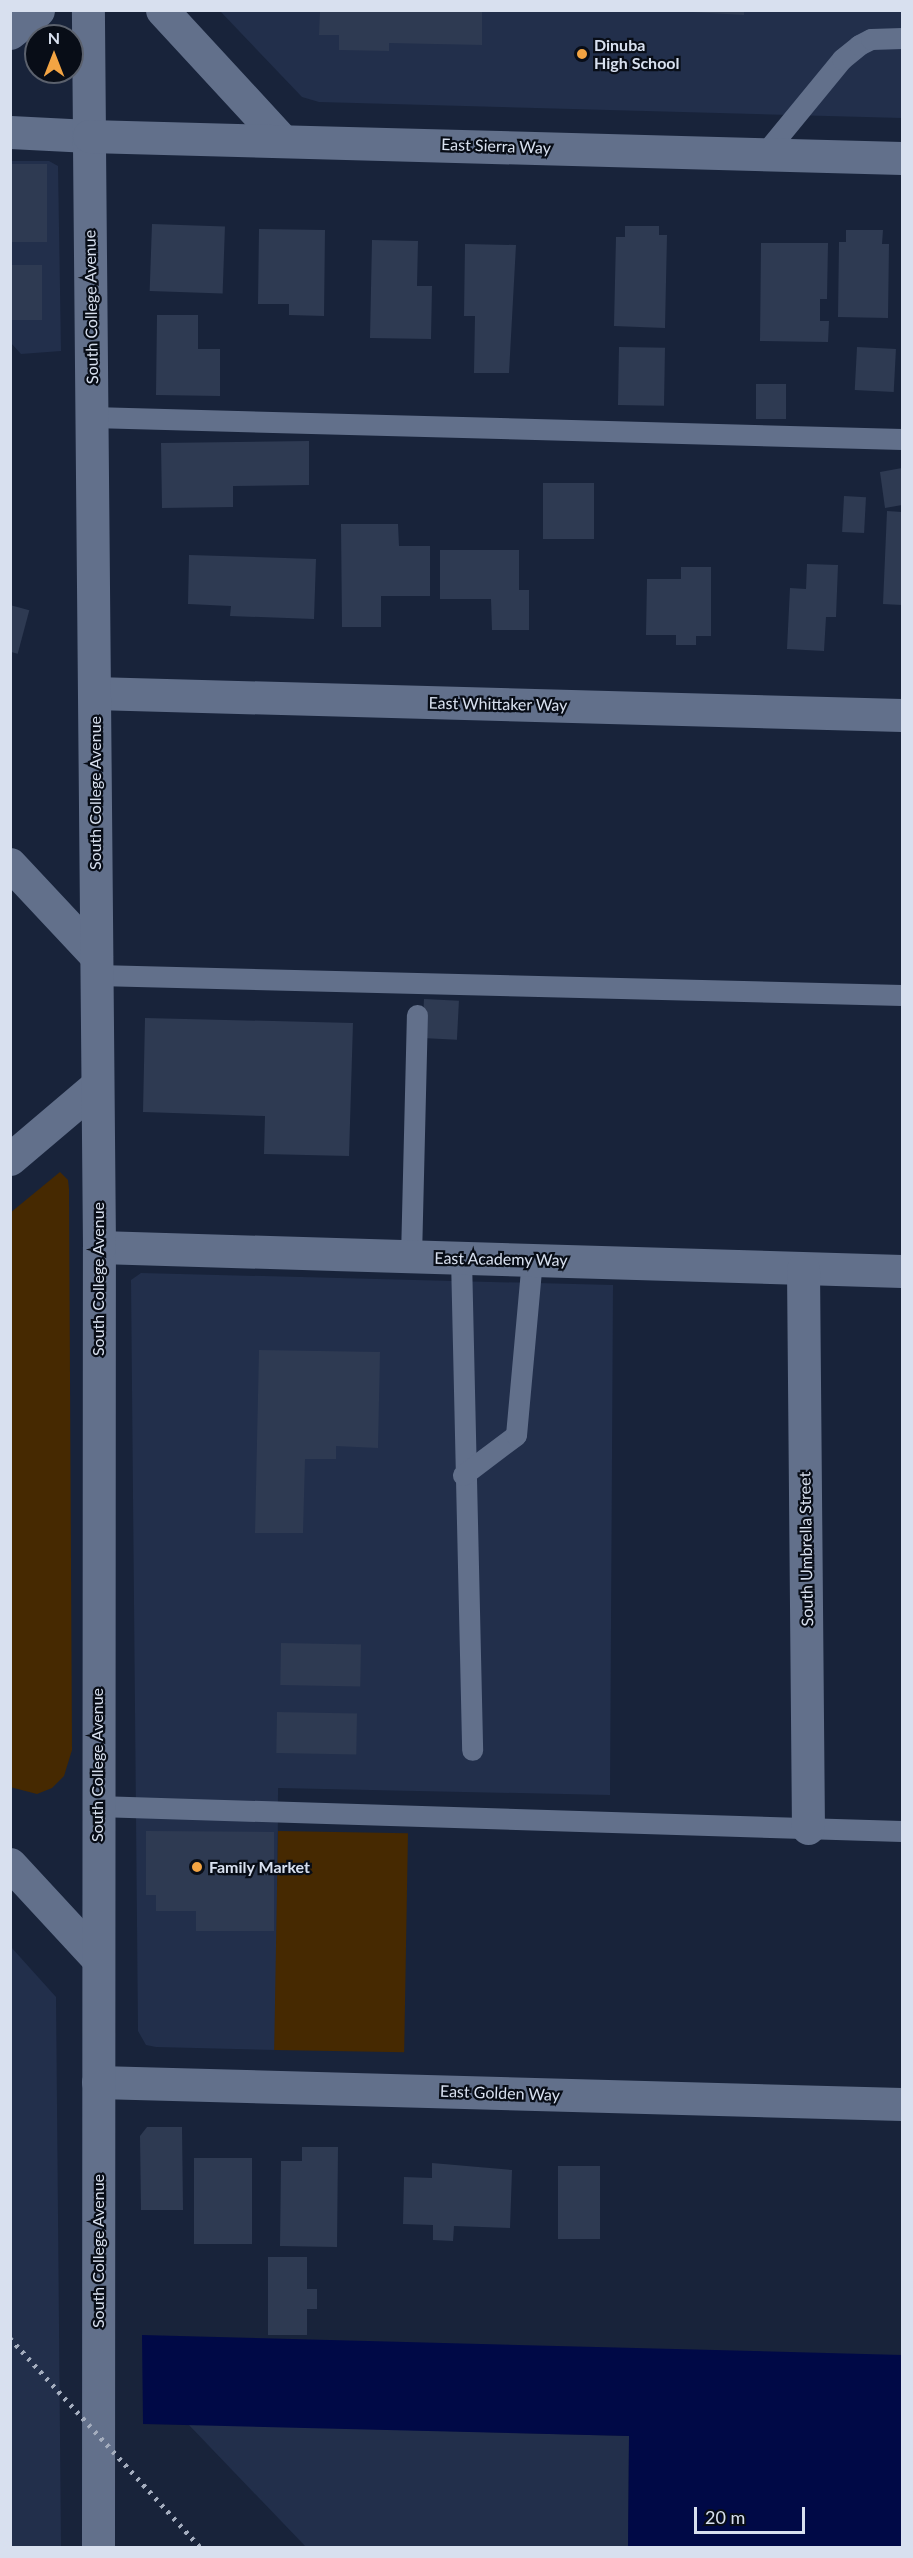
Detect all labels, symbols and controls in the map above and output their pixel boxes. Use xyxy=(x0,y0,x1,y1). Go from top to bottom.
north arrow xyxy=(24,24,84,84)
text: N xyxy=(48,28,60,47)
place label: Dinuba High School xyxy=(594,35,679,73)
marker: Dinuba High School xyxy=(575,47,589,61)
street label: East Sierra Way xyxy=(441,134,551,158)
street label: South College Avenue xyxy=(80,230,102,384)
street label: East Whittaker Way xyxy=(428,693,568,715)
street label: South College Avenue xyxy=(85,716,105,870)
street label: South College Avenue xyxy=(88,1202,108,1356)
street label: East Academy Way xyxy=(434,1248,568,1270)
street label: South Umbrella Street xyxy=(795,1471,817,1627)
street label: South College Avenue xyxy=(87,1688,107,1842)
place label: Family Market xyxy=(209,1857,310,1877)
marker: Family Market xyxy=(190,1860,204,1874)
street label: East Golden Way xyxy=(440,2081,560,2105)
street label: South College Avenue xyxy=(88,2174,108,2328)
scale bar xyxy=(697,2495,808,2533)
text: 20 m xyxy=(705,2506,745,2528)

